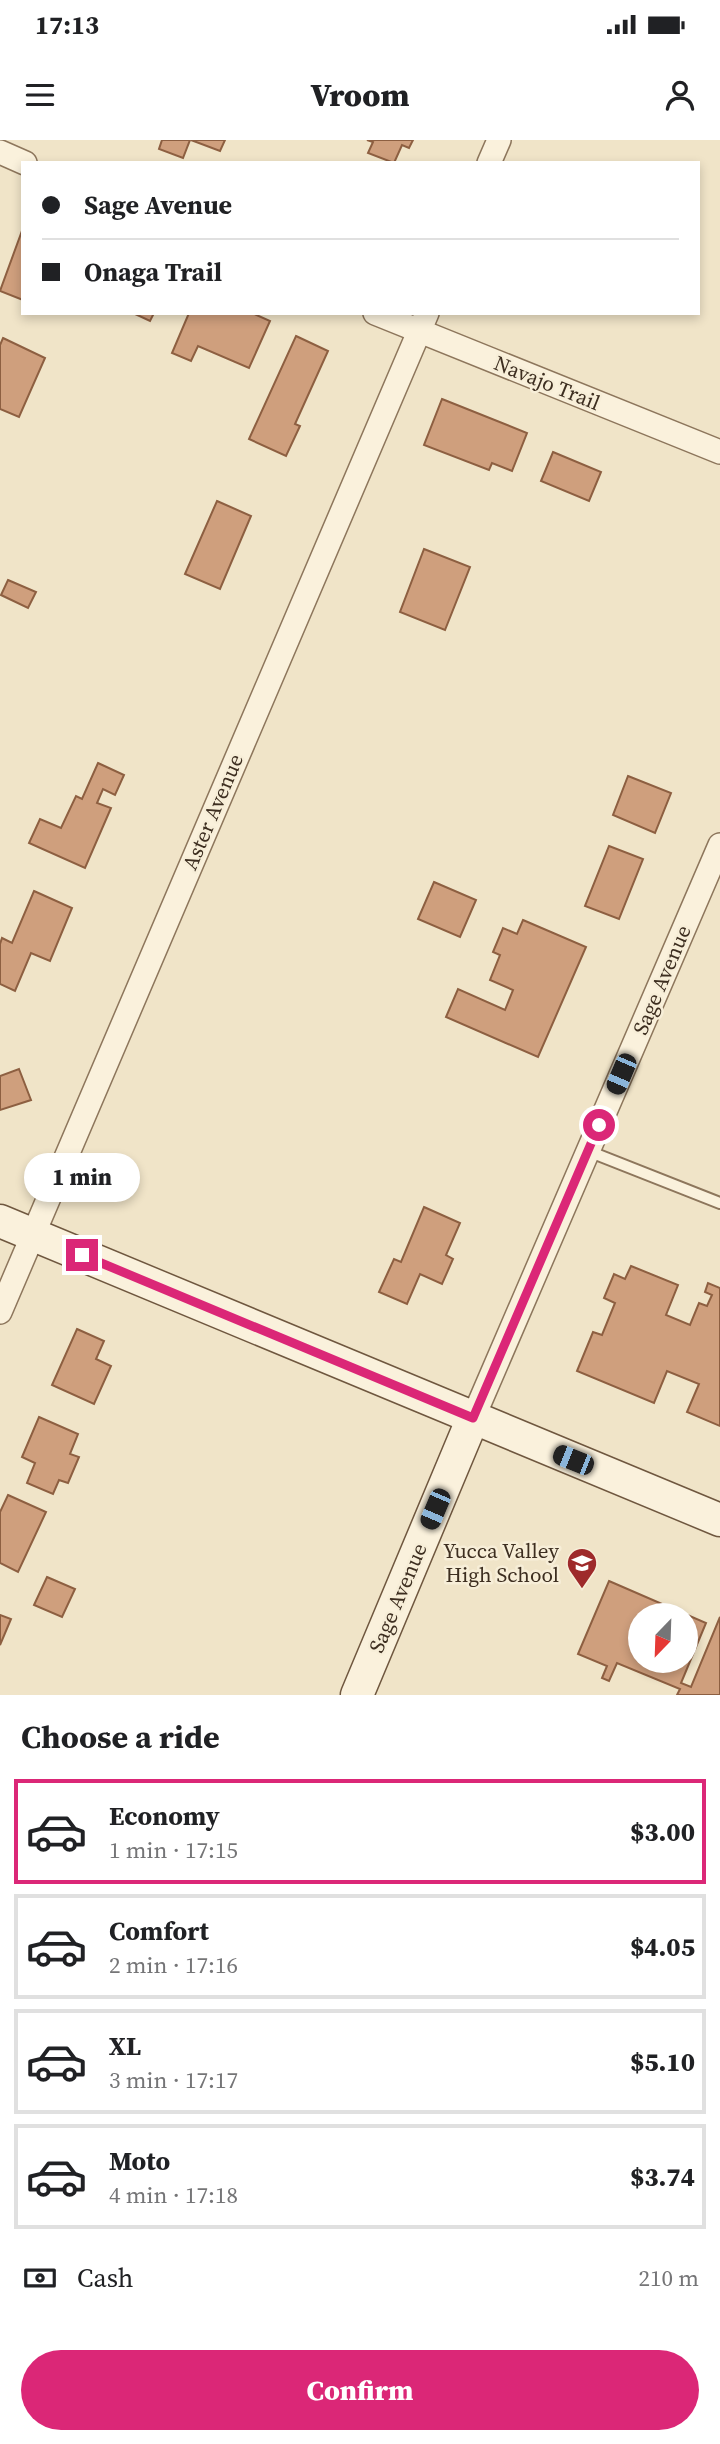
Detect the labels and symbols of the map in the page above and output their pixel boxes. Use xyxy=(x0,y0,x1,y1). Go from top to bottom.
street label: Navajo Trail xyxy=(490,348,605,417)
street label: Aster Avenue xyxy=(175,749,250,874)
street label: Sage Avenue xyxy=(625,921,698,1039)
car xyxy=(604,1051,639,1097)
route start xyxy=(583,1109,615,1141)
callout: 1 min xyxy=(24,1154,140,1202)
route end xyxy=(66,1239,98,1271)
car xyxy=(550,1442,597,1478)
car xyxy=(418,1486,453,1532)
place label: Yucca Valley High School xyxy=(443,1536,559,1589)
street label: Sage Avenue xyxy=(361,1539,434,1657)
school or university icon: Yucca Valley High School xyxy=(565,1546,599,1590)
north arrow xyxy=(628,1603,698,1673)

